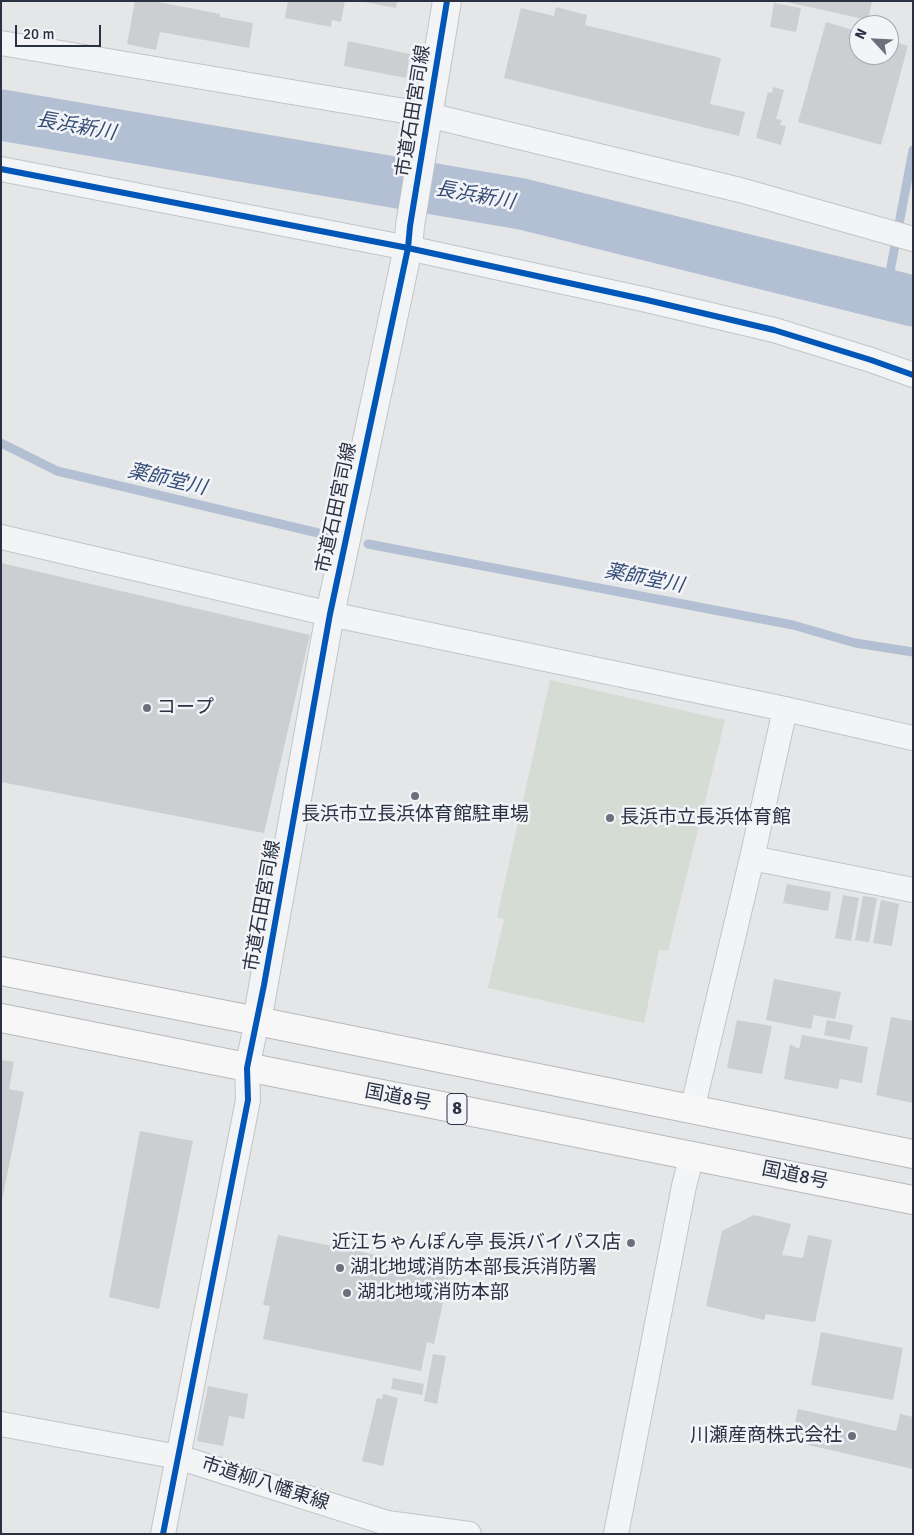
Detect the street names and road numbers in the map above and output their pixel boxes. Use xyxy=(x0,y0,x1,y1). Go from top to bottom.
street label: 市道石田宮司線 xyxy=(392,44,436,178)
street label: 市道石田宮司線 xyxy=(312,441,362,575)
street label: 市道石田宮司線 xyxy=(240,839,286,973)
street label: 国道8号 xyxy=(363,1080,433,1116)
road number: 8 xyxy=(447,1094,467,1124)
street label: 国道8号 xyxy=(760,1158,830,1194)
street label: 市道柳八幡東線 xyxy=(198,1453,332,1515)

